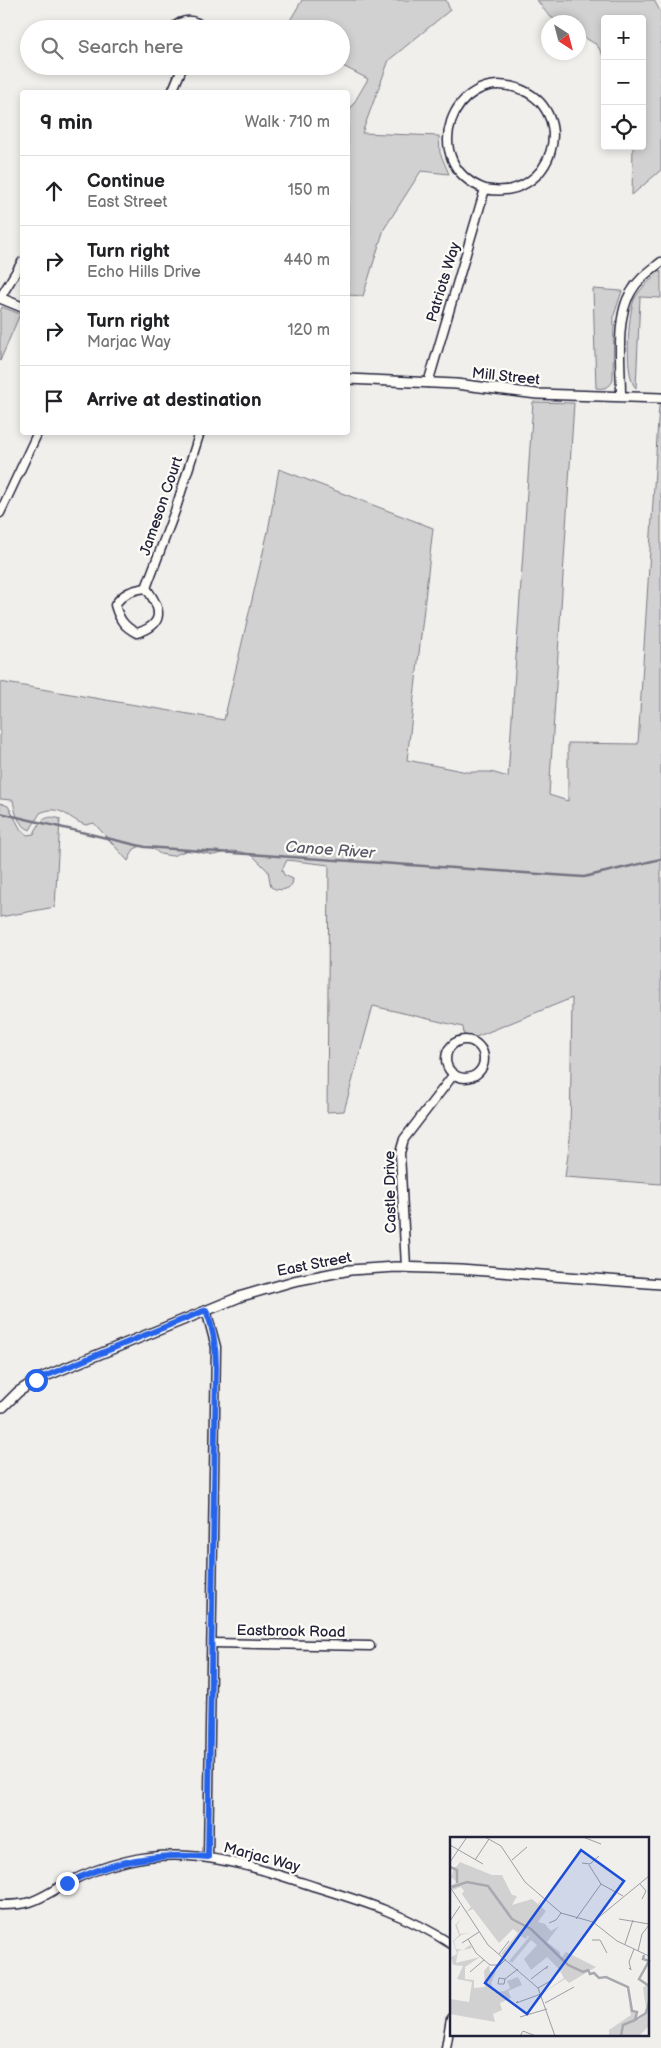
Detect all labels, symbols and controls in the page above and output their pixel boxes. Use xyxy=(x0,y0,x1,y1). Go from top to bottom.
north arrow xyxy=(541,15,586,60)
map controls xyxy=(601,15,646,150)
button: + xyxy=(601,15,646,60)
search box xyxy=(20,20,350,75)
icon: search xyxy=(38,34,66,62)
text: Search here xyxy=(78,36,183,59)
button: − xyxy=(601,60,646,105)
button: locate xyxy=(601,105,646,150)
text: 9 min xyxy=(40,110,93,135)
text: Walk · 710 m xyxy=(245,113,330,132)
text: Continue xyxy=(87,170,165,193)
icon: ahead xyxy=(40,177,68,205)
text: 150 m xyxy=(288,181,330,200)
text: East Street xyxy=(87,193,167,212)
text: Turn right xyxy=(87,240,170,263)
street label: Patriots Way xyxy=(422,240,465,324)
icon: right xyxy=(40,247,68,275)
text: 440 m xyxy=(284,251,330,270)
text: Echo Hills Drive xyxy=(87,263,201,282)
text: Turn right xyxy=(87,310,170,333)
icon: right xyxy=(40,317,68,345)
text: 120 m xyxy=(287,321,330,340)
text: Marjac Way xyxy=(87,333,171,352)
street label: Mill Street xyxy=(471,363,541,390)
icon: arrive xyxy=(40,387,68,415)
text: Arrive at destination xyxy=(87,389,262,412)
street label: Jameson Court xyxy=(136,454,187,558)
water label: Canoe River xyxy=(285,838,376,863)
street label: Castle Drive xyxy=(380,1150,401,1233)
street label: East Street xyxy=(275,1248,353,1281)
route start xyxy=(25,1369,48,1392)
street label: Eastbrook Road xyxy=(236,1621,345,1642)
inset map xyxy=(450,1837,648,2036)
street label: Marjac Way xyxy=(222,1838,302,1877)
route end xyxy=(56,1872,79,1895)

